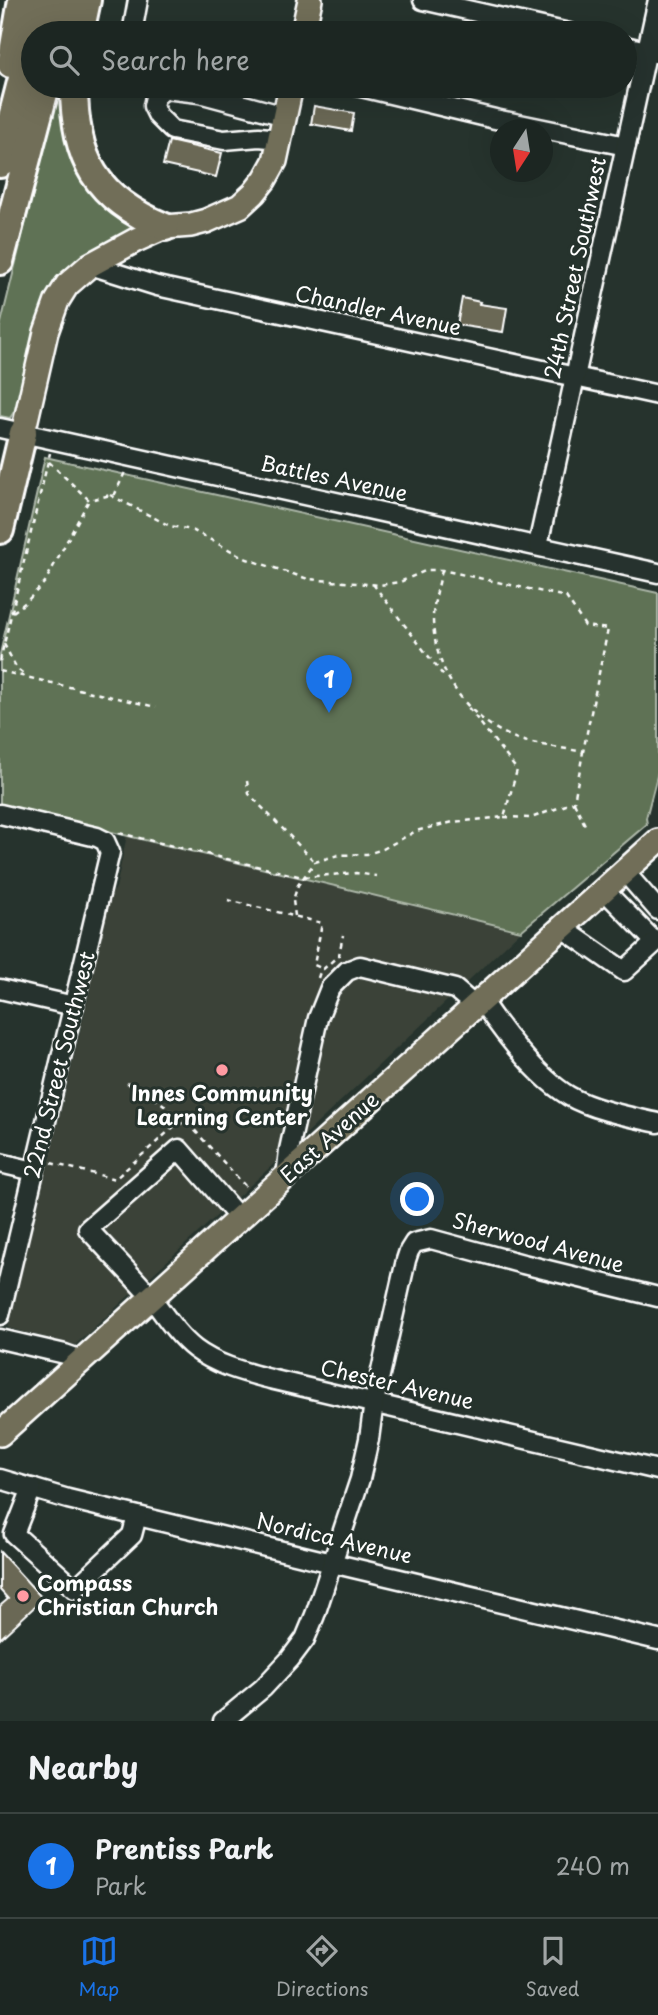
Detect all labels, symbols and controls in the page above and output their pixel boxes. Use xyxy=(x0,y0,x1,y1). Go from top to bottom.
search box xyxy=(21,21,637,98)
text: Search here xyxy=(101,40,250,79)
icon: search xyxy=(45,41,83,79)
north arrow xyxy=(490,119,553,182)
street label: 24th Street Southwest xyxy=(535,154,613,381)
street label: Chandler Avenue xyxy=(292,276,465,342)
street label: Battles Avenue xyxy=(258,446,411,508)
pin: 1 xyxy=(306,655,352,713)
street label: 22nd Street Southwest xyxy=(14,948,102,1181)
marker: Innes Community Learning Center xyxy=(214,1062,230,1078)
place label: Innes Community Learning Center xyxy=(131,1076,313,1132)
street label: East Avenue xyxy=(272,1083,385,1190)
your location xyxy=(400,1182,434,1216)
street label: Sherwood Avenue xyxy=(449,1203,628,1279)
street label: Chester Avenue xyxy=(318,1350,477,1416)
street label: Nordica Avenue xyxy=(253,1504,416,1571)
place label: Compass Christian Church xyxy=(37,1566,218,1622)
marker: Compass Christian Church xyxy=(15,1588,31,1604)
text: Nearby xyxy=(28,1744,138,1789)
text: Prentiss Park xyxy=(95,1829,273,1868)
text: 1 xyxy=(46,1848,57,1883)
text: 240 m xyxy=(556,1848,630,1883)
text: Park xyxy=(95,1868,146,1903)
tab: Map xyxy=(79,1932,119,2002)
tab: Directions xyxy=(276,1932,369,2002)
tab: Saved xyxy=(526,1932,579,2002)

